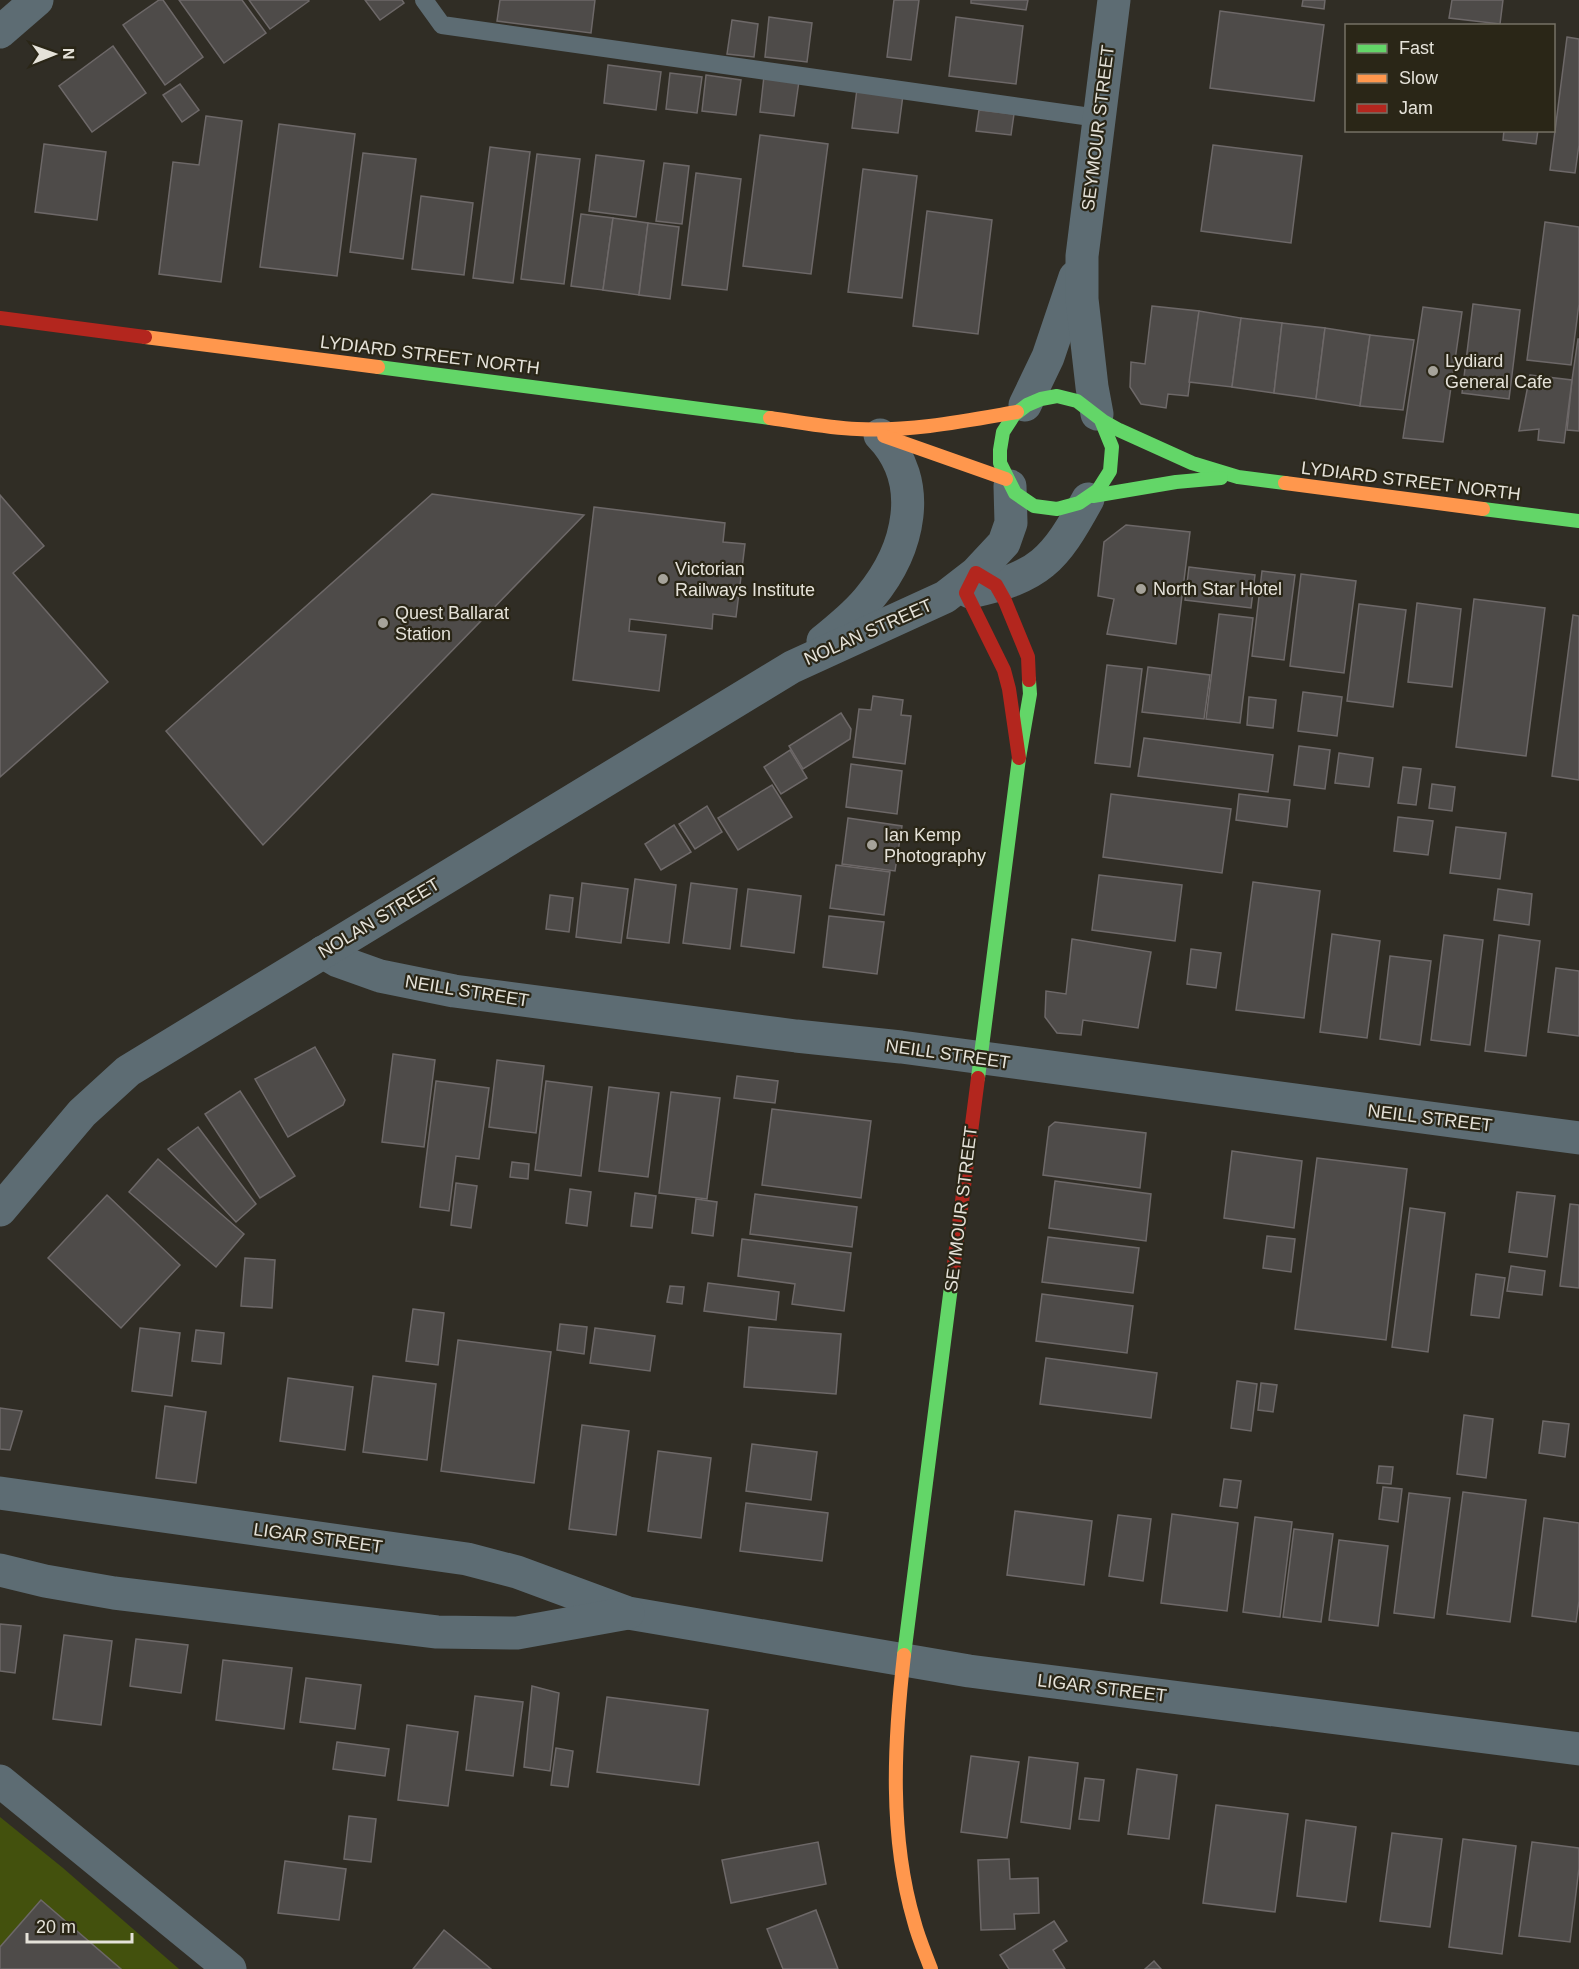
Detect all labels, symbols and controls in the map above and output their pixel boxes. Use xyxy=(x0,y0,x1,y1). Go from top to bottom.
north arrow xyxy=(24,24,84,84)
legend xyxy=(1345,24,1555,132)
text: Fast xyxy=(1399,38,1434,58)
street label: SEYMOUR STREET xyxy=(1078,44,1118,212)
text: N xyxy=(60,48,77,60)
text: Slow xyxy=(1399,68,1439,88)
text: Jam xyxy=(1399,98,1433,118)
street label: LYDIARD STREET NORTH xyxy=(319,332,541,378)
place label: Lydiard General Cafe xyxy=(1445,351,1552,392)
marker: Lydiard General Cafe xyxy=(1426,364,1440,378)
street label: LYDIARD STREET NORTH xyxy=(1300,458,1522,504)
place label: Victorian Railways Institute xyxy=(675,559,815,600)
marker: Victorian Railways Institute xyxy=(656,572,670,586)
place label: North Star Hotel xyxy=(1153,579,1282,599)
marker: North Star Hotel xyxy=(1134,582,1148,596)
street label: NOLAN STREET xyxy=(801,595,935,669)
place label: Quest Ballarat Station xyxy=(395,603,509,644)
marker: Quest Ballarat Station xyxy=(376,616,390,630)
place label: Ian Kemp Photography xyxy=(884,825,986,866)
marker: Ian Kemp Photography xyxy=(865,838,879,852)
street label: NOLAN STREET xyxy=(315,874,443,962)
street label: NEILL STREET xyxy=(404,971,530,1011)
street label: NEILL STREET xyxy=(885,1035,1011,1073)
street label: NEILL STREET xyxy=(1367,1100,1493,1136)
street label: SEYMOUR STREET xyxy=(941,1125,981,1293)
street label: LIGAR STREET xyxy=(252,1519,384,1557)
street label: LIGAR STREET xyxy=(1036,1670,1168,1706)
scale bar xyxy=(27,1906,132,1944)
text: 20 m xyxy=(36,1917,76,1937)

